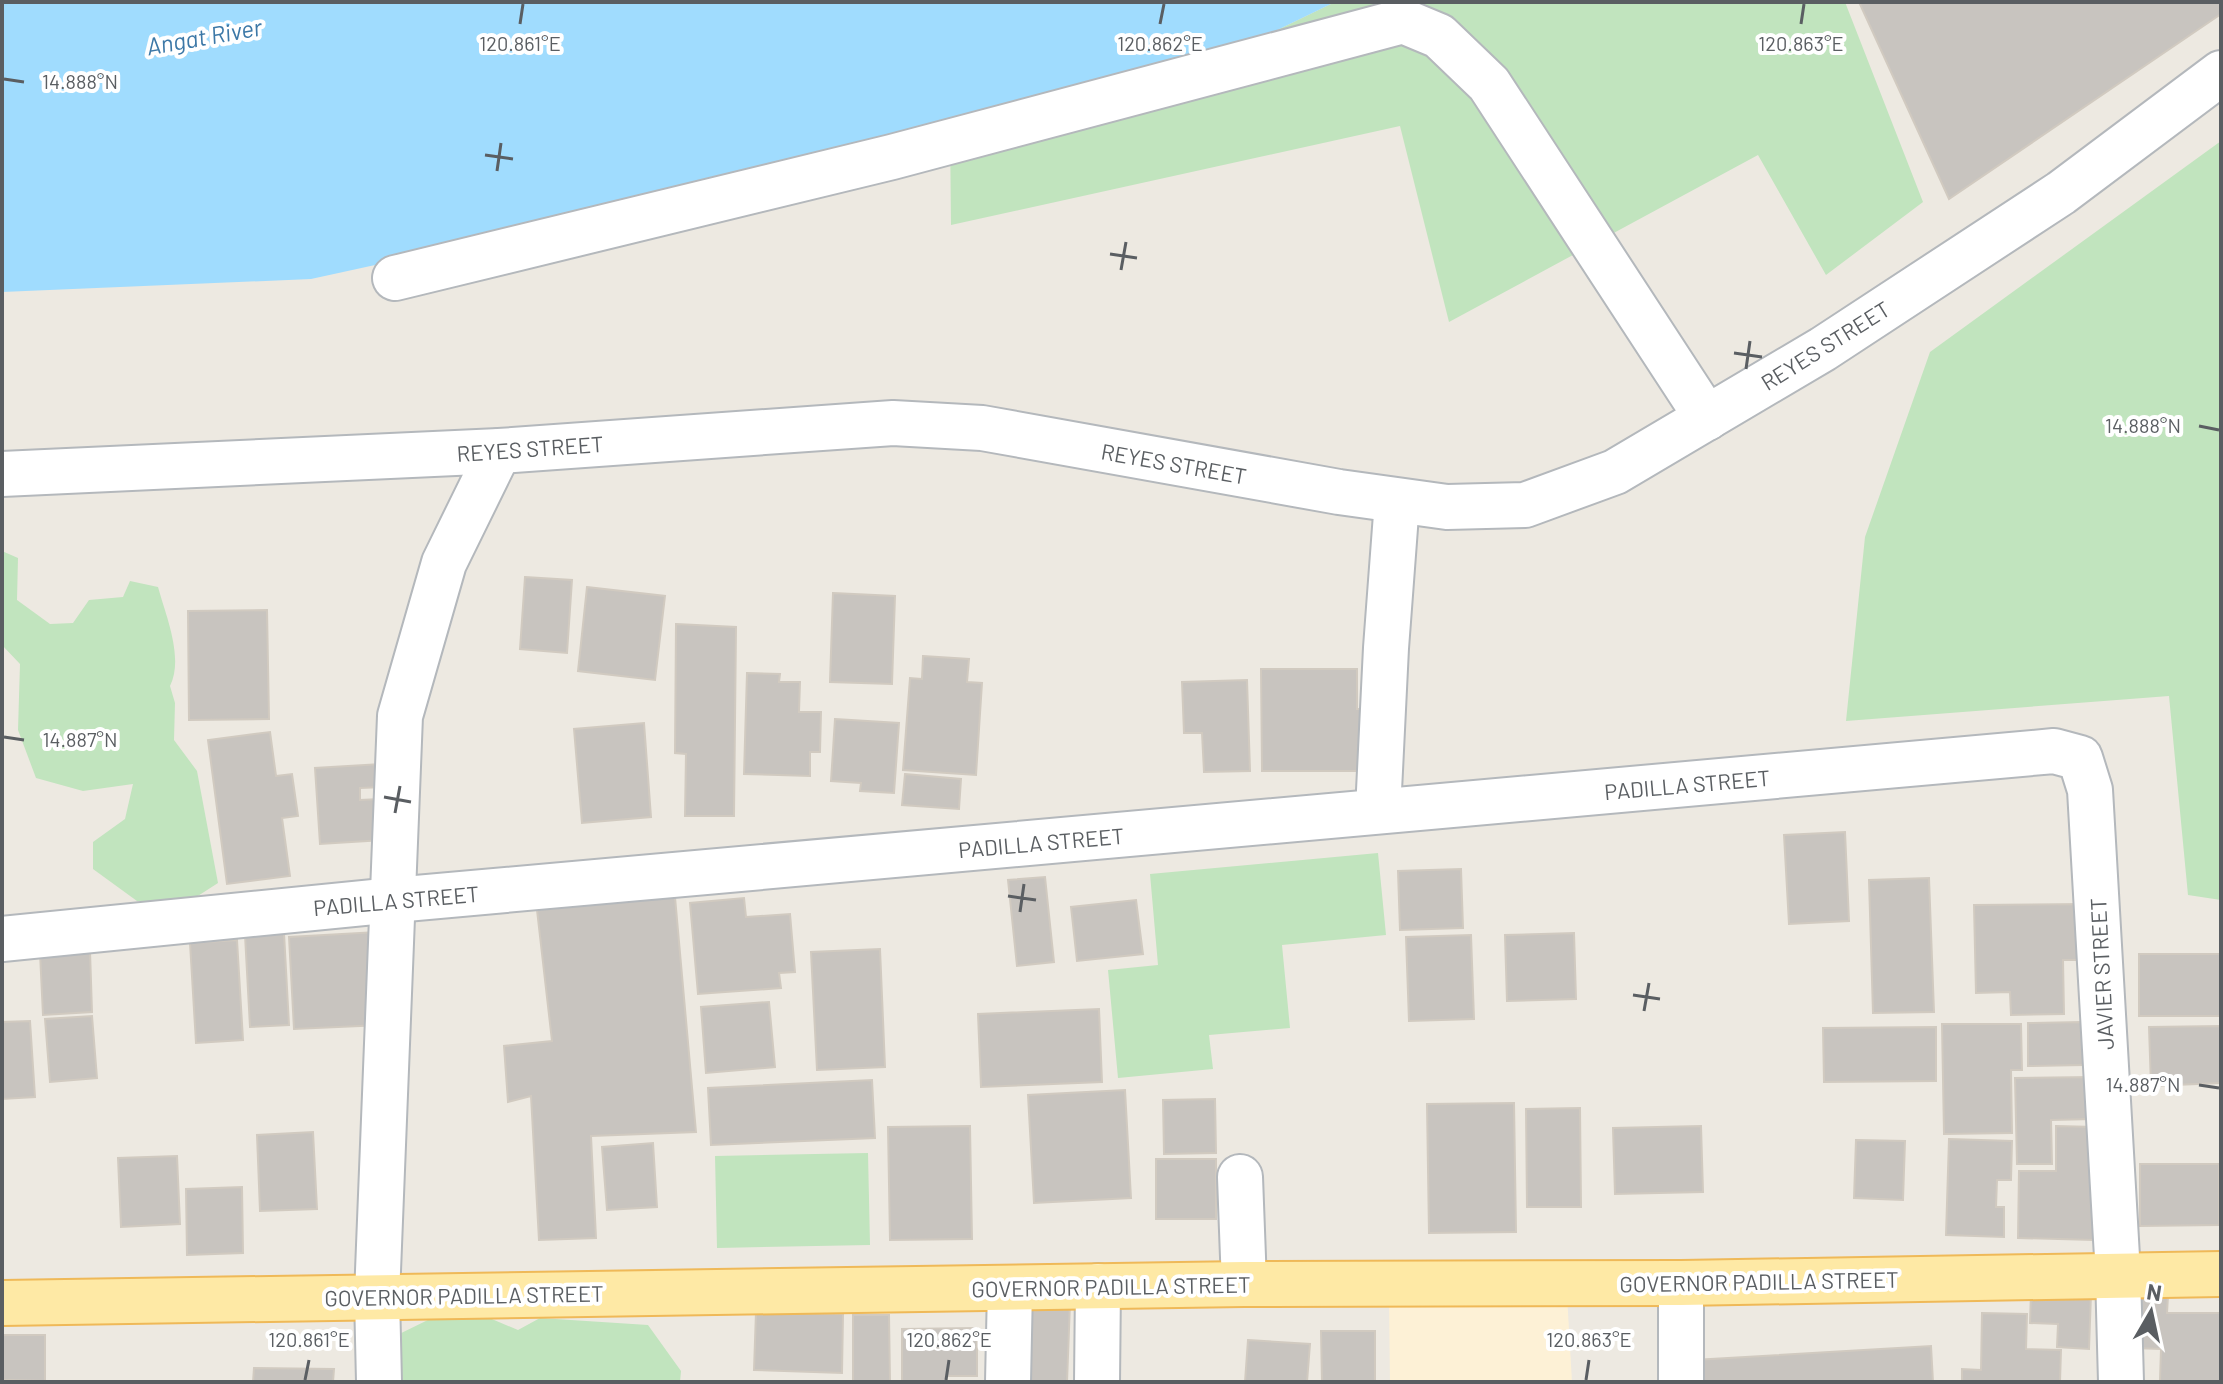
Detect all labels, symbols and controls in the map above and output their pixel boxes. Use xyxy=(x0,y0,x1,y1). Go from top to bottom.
water label: Angat River xyxy=(144,11,265,60)
text: 120.861°E xyxy=(479,31,561,55)
text: 120.862°E xyxy=(1117,31,1203,55)
text: 120.863°E xyxy=(1758,31,1844,55)
text: 14.888°N xyxy=(42,69,118,93)
street label: REYES STREET xyxy=(1756,295,1894,395)
text: 14.888°N xyxy=(2105,413,2181,437)
street label: REYES STREET xyxy=(456,430,604,466)
street label: REYES STREET xyxy=(1099,437,1249,489)
text: 14.887°N xyxy=(42,727,118,751)
street label: PADILLA STREET xyxy=(1603,764,1771,804)
street label: PADILLA STREET xyxy=(957,822,1125,862)
street label: PADILLA STREET xyxy=(312,880,480,920)
street label: JAVIER STREET xyxy=(2084,897,2118,1051)
text: 14.887°N xyxy=(2105,1072,2181,1096)
street label: GOVERNOR PADILLA STREET xyxy=(1619,1266,1899,1296)
street label: GOVERNOR PADILLA STREET xyxy=(971,1271,1251,1301)
north arrow xyxy=(2111,1272,2191,1352)
text: N xyxy=(2145,1277,2164,1305)
street label: GOVERNOR PADILLA STREET xyxy=(324,1280,604,1310)
text: 120.861°E xyxy=(268,1327,350,1351)
text: 120.862°E xyxy=(906,1327,992,1351)
text: 120.863°E xyxy=(1546,1327,1632,1351)

